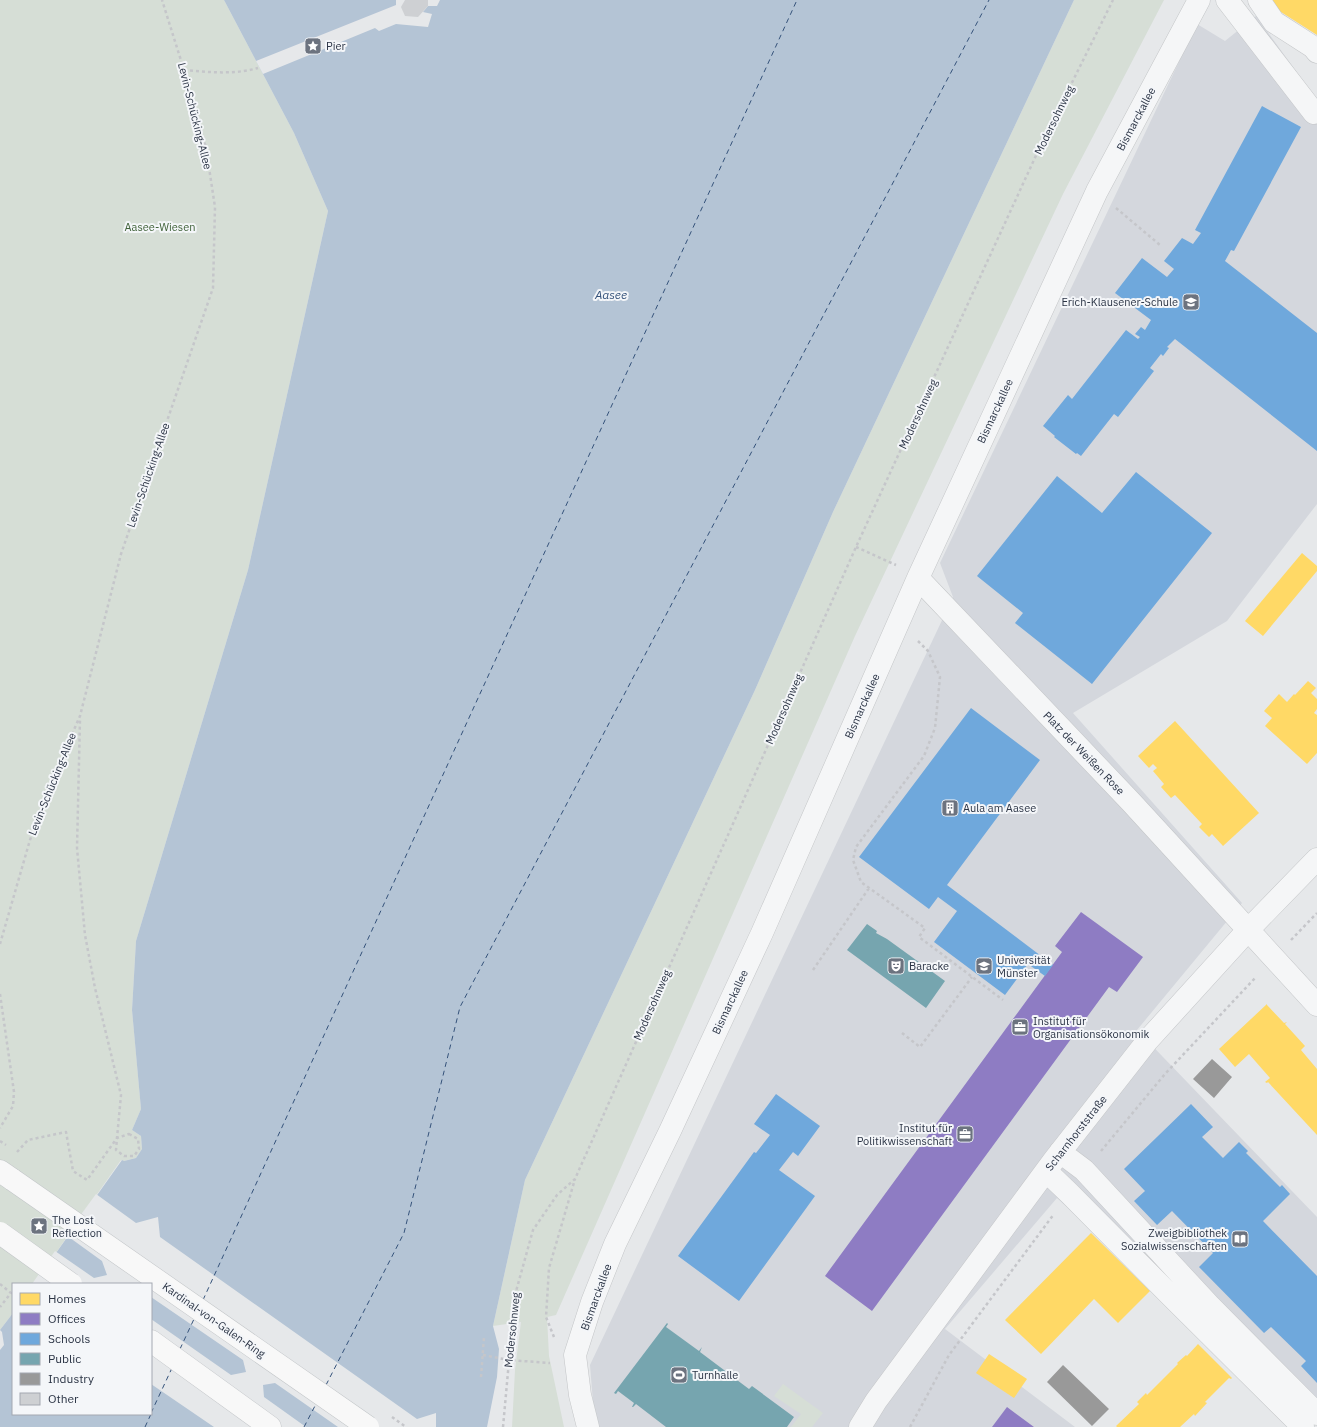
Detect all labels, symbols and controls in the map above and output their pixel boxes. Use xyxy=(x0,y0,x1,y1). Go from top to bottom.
place icon: Pier xyxy=(303,36,323,56)
place label: Pier xyxy=(326,39,346,53)
street label: Levin-Schücking-Allee xyxy=(175,61,215,171)
street label: Modersohnweg xyxy=(1031,83,1077,157)
street label: Bismarckallee xyxy=(1113,85,1159,153)
park label: Aasee-Wiesen xyxy=(124,220,196,234)
water label: Aasee xyxy=(594,287,627,302)
school or university icon: Erich-Klausener-Schule xyxy=(1181,292,1201,312)
place label: Erich-Klausener-Schule xyxy=(1061,295,1178,309)
street label: Bismarckallee xyxy=(974,376,1016,446)
street label: Modersohnweg xyxy=(896,377,940,451)
street label: Levin-Schücking-Allee xyxy=(124,421,172,529)
street label: Modersohnweg xyxy=(762,671,806,746)
street label: Bismarckallee xyxy=(841,671,883,741)
street label: Platz der Weißen Rose xyxy=(1040,708,1128,798)
street label: Levin-Schücking-Allee xyxy=(25,731,79,837)
building icon: Aula am Aasee xyxy=(940,798,960,818)
place label: Aula am Aasee xyxy=(963,801,1036,815)
place label: Universität Münster xyxy=(997,953,1051,980)
theatre icon: Baracke xyxy=(886,956,906,976)
school or university icon: Universität Münster xyxy=(974,956,994,976)
place label: Baracke xyxy=(909,959,949,973)
street label: Modersohnweg xyxy=(630,967,674,1042)
street label: Bismarckallee xyxy=(709,967,751,1037)
place label: Institut für Organisationsökonomik xyxy=(1033,1014,1150,1041)
office icon: Institut für Organisationsökonomik xyxy=(1010,1017,1030,1037)
street label: Scharnhorststraße xyxy=(1042,1092,1110,1174)
place label: Institut für Politikwissenschaft xyxy=(857,1121,952,1148)
office icon: Institut für Politikwissenschaft xyxy=(955,1124,975,1144)
place label: The Lost Reflection xyxy=(52,1213,102,1240)
place icon: The Lost Reflection xyxy=(29,1216,49,1236)
place label: Zweigbibliothek Sozialwissenschaften xyxy=(1121,1226,1227,1253)
library icon: Zweigbibliothek Sozialwissenschaften xyxy=(1230,1229,1250,1249)
street label: Bismarckallee xyxy=(577,1262,615,1332)
street label: Kardinal-von-Galen-Ring xyxy=(160,1279,268,1361)
legend xyxy=(12,1283,152,1415)
text: Homes xyxy=(48,1291,86,1306)
street label: Modersohnweg xyxy=(501,1291,523,1368)
text: Offices xyxy=(48,1311,86,1326)
text: Schools xyxy=(48,1331,91,1346)
text: Public xyxy=(48,1351,81,1366)
sports icon: Turnhalle xyxy=(669,1365,689,1385)
place label: Turnhalle xyxy=(692,1368,738,1382)
text: Industry xyxy=(48,1371,94,1386)
text: Other xyxy=(48,1391,79,1406)

